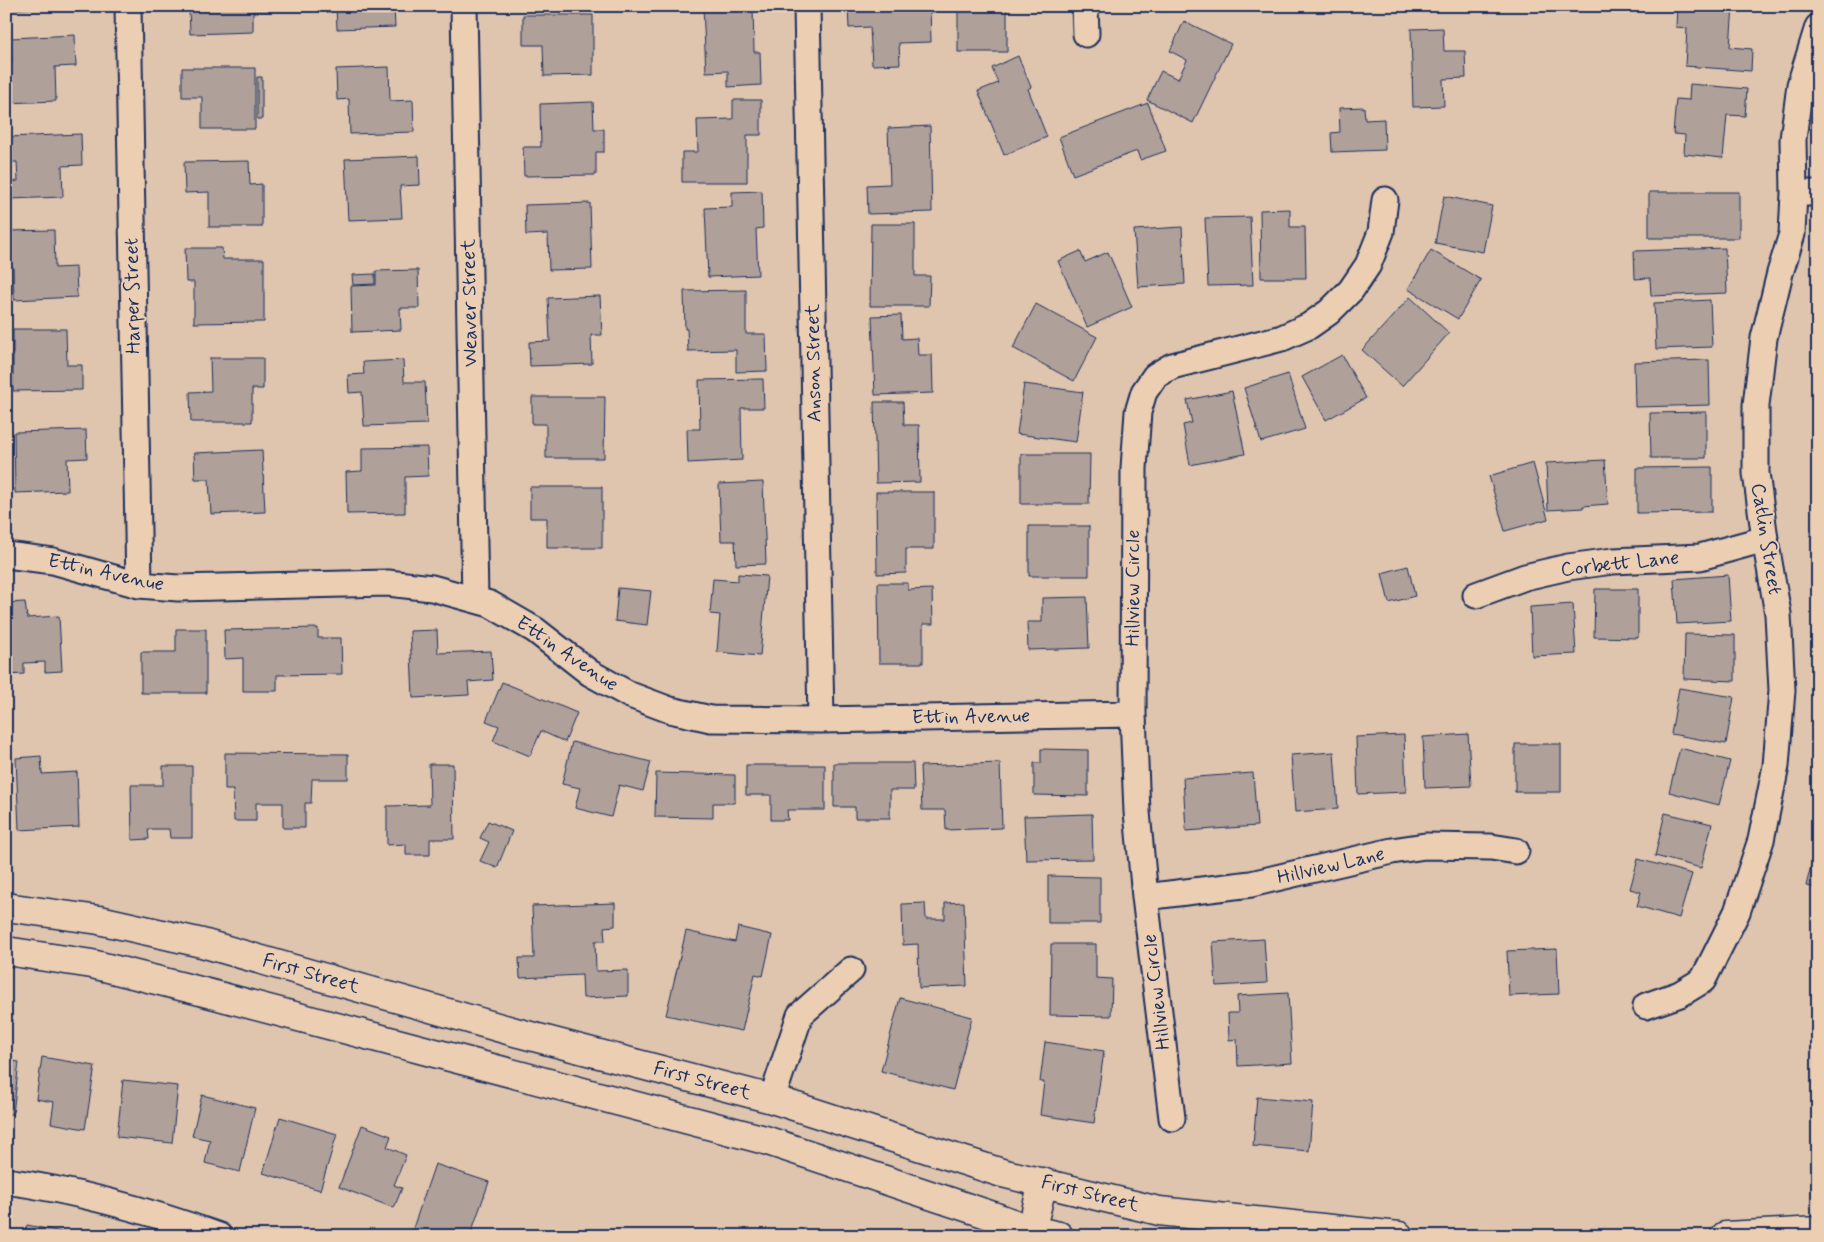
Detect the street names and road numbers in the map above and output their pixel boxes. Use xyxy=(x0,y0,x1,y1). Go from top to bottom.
street label: Harper Street xyxy=(118,238,148,354)
street label: Weaver Street xyxy=(455,238,485,367)
street label: Anson Street xyxy=(799,303,829,423)
street label: Catlin Street xyxy=(1744,481,1788,597)
street label: Hillview Circle xyxy=(1120,530,1147,646)
street label: Corbett Lane xyxy=(1559,544,1681,584)
street label: Ettin Avenue xyxy=(45,548,167,598)
street label: Ettin Avenue xyxy=(510,610,624,698)
street label: Ettin Avenue xyxy=(912,702,1030,732)
street label: Hillview Lane xyxy=(1275,841,1387,891)
street label: Hillview Circle xyxy=(1136,932,1178,1052)
street label: First Street xyxy=(259,947,363,1001)
street label: First Street xyxy=(650,1055,754,1107)
street label: First Street xyxy=(1038,1169,1142,1219)

